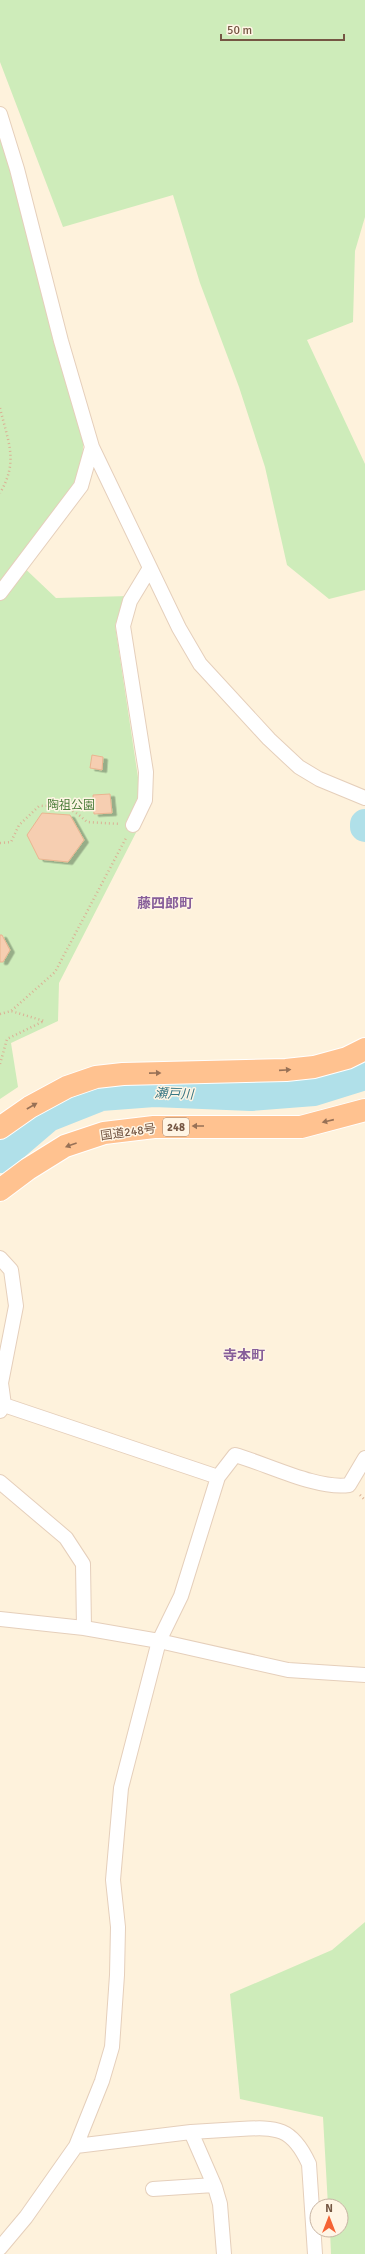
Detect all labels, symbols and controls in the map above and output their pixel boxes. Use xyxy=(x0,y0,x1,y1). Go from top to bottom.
scale bar xyxy=(221,16,344,42)
text: 50 m xyxy=(227,23,252,38)
park label: 陶祖公園 xyxy=(47,798,95,813)
district label: 藤四郎町 xyxy=(137,895,193,912)
one-way arrow xyxy=(279,1067,292,1073)
one-way arrow xyxy=(149,1070,162,1076)
water label: 瀬戸川 xyxy=(154,1085,196,1103)
one-way arrow xyxy=(26,1103,38,1110)
road number: 248 xyxy=(163,1118,189,1136)
one-way arrow xyxy=(322,1119,334,1125)
street label: 国道248号 xyxy=(100,1121,157,1144)
one-way arrow xyxy=(191,1123,204,1129)
one-way arrow xyxy=(64,1142,76,1148)
district label: 寺本町 xyxy=(223,1347,265,1364)
north arrow xyxy=(309,2198,349,2238)
text: N xyxy=(325,2202,333,2215)

